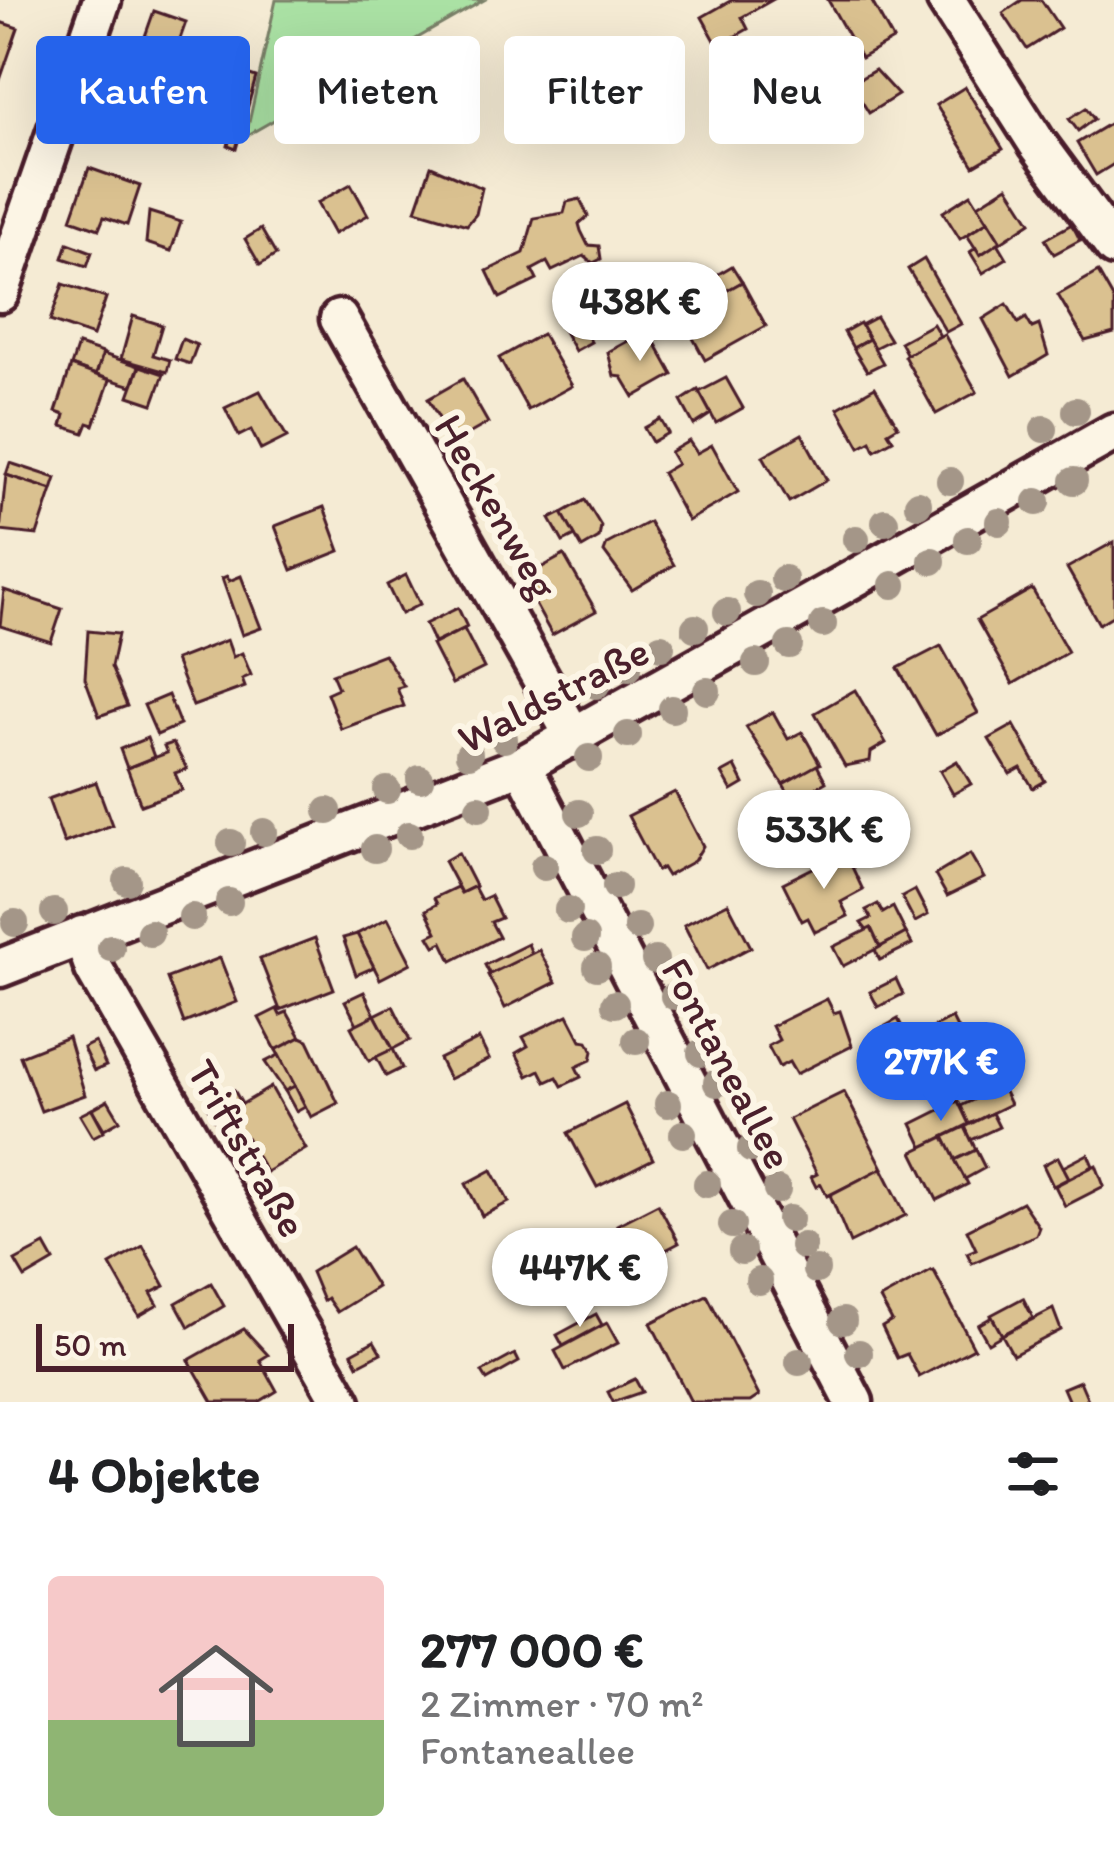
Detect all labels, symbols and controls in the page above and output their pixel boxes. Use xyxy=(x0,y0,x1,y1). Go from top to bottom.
chip: Kaufen xyxy=(36,36,250,144)
chip: Mieten xyxy=(274,36,480,144)
chip: Filter xyxy=(504,36,685,144)
chip: Neu xyxy=(709,36,864,144)
pin: 438K € xyxy=(542,262,738,364)
text: 438K € xyxy=(579,277,701,324)
street label: Heckenweg xyxy=(423,405,570,608)
street label: Waldstraße xyxy=(449,625,657,764)
pin: 533K € xyxy=(726,790,922,892)
text: 533K € xyxy=(765,805,883,852)
street label: Fontaneallee xyxy=(651,949,804,1178)
pin: 277K € xyxy=(843,1022,1039,1124)
text: 277K € xyxy=(883,1037,999,1084)
street label: Triftstraße xyxy=(176,1050,319,1246)
pin: 447K € xyxy=(482,1228,678,1330)
text: 447K € xyxy=(519,1243,641,1290)
scale bar xyxy=(36,1318,294,1371)
text: 50 m xyxy=(54,1325,127,1364)
icon: filters xyxy=(1000,1441,1066,1507)
text: 4 Objekte xyxy=(48,1444,260,1505)
text: 277 000 € xyxy=(420,1619,644,1680)
icon: home xyxy=(144,1624,288,1768)
text: 2 Zimmer · 70 m² xyxy=(420,1680,704,1727)
text: Fontaneallee xyxy=(420,1727,635,1774)

